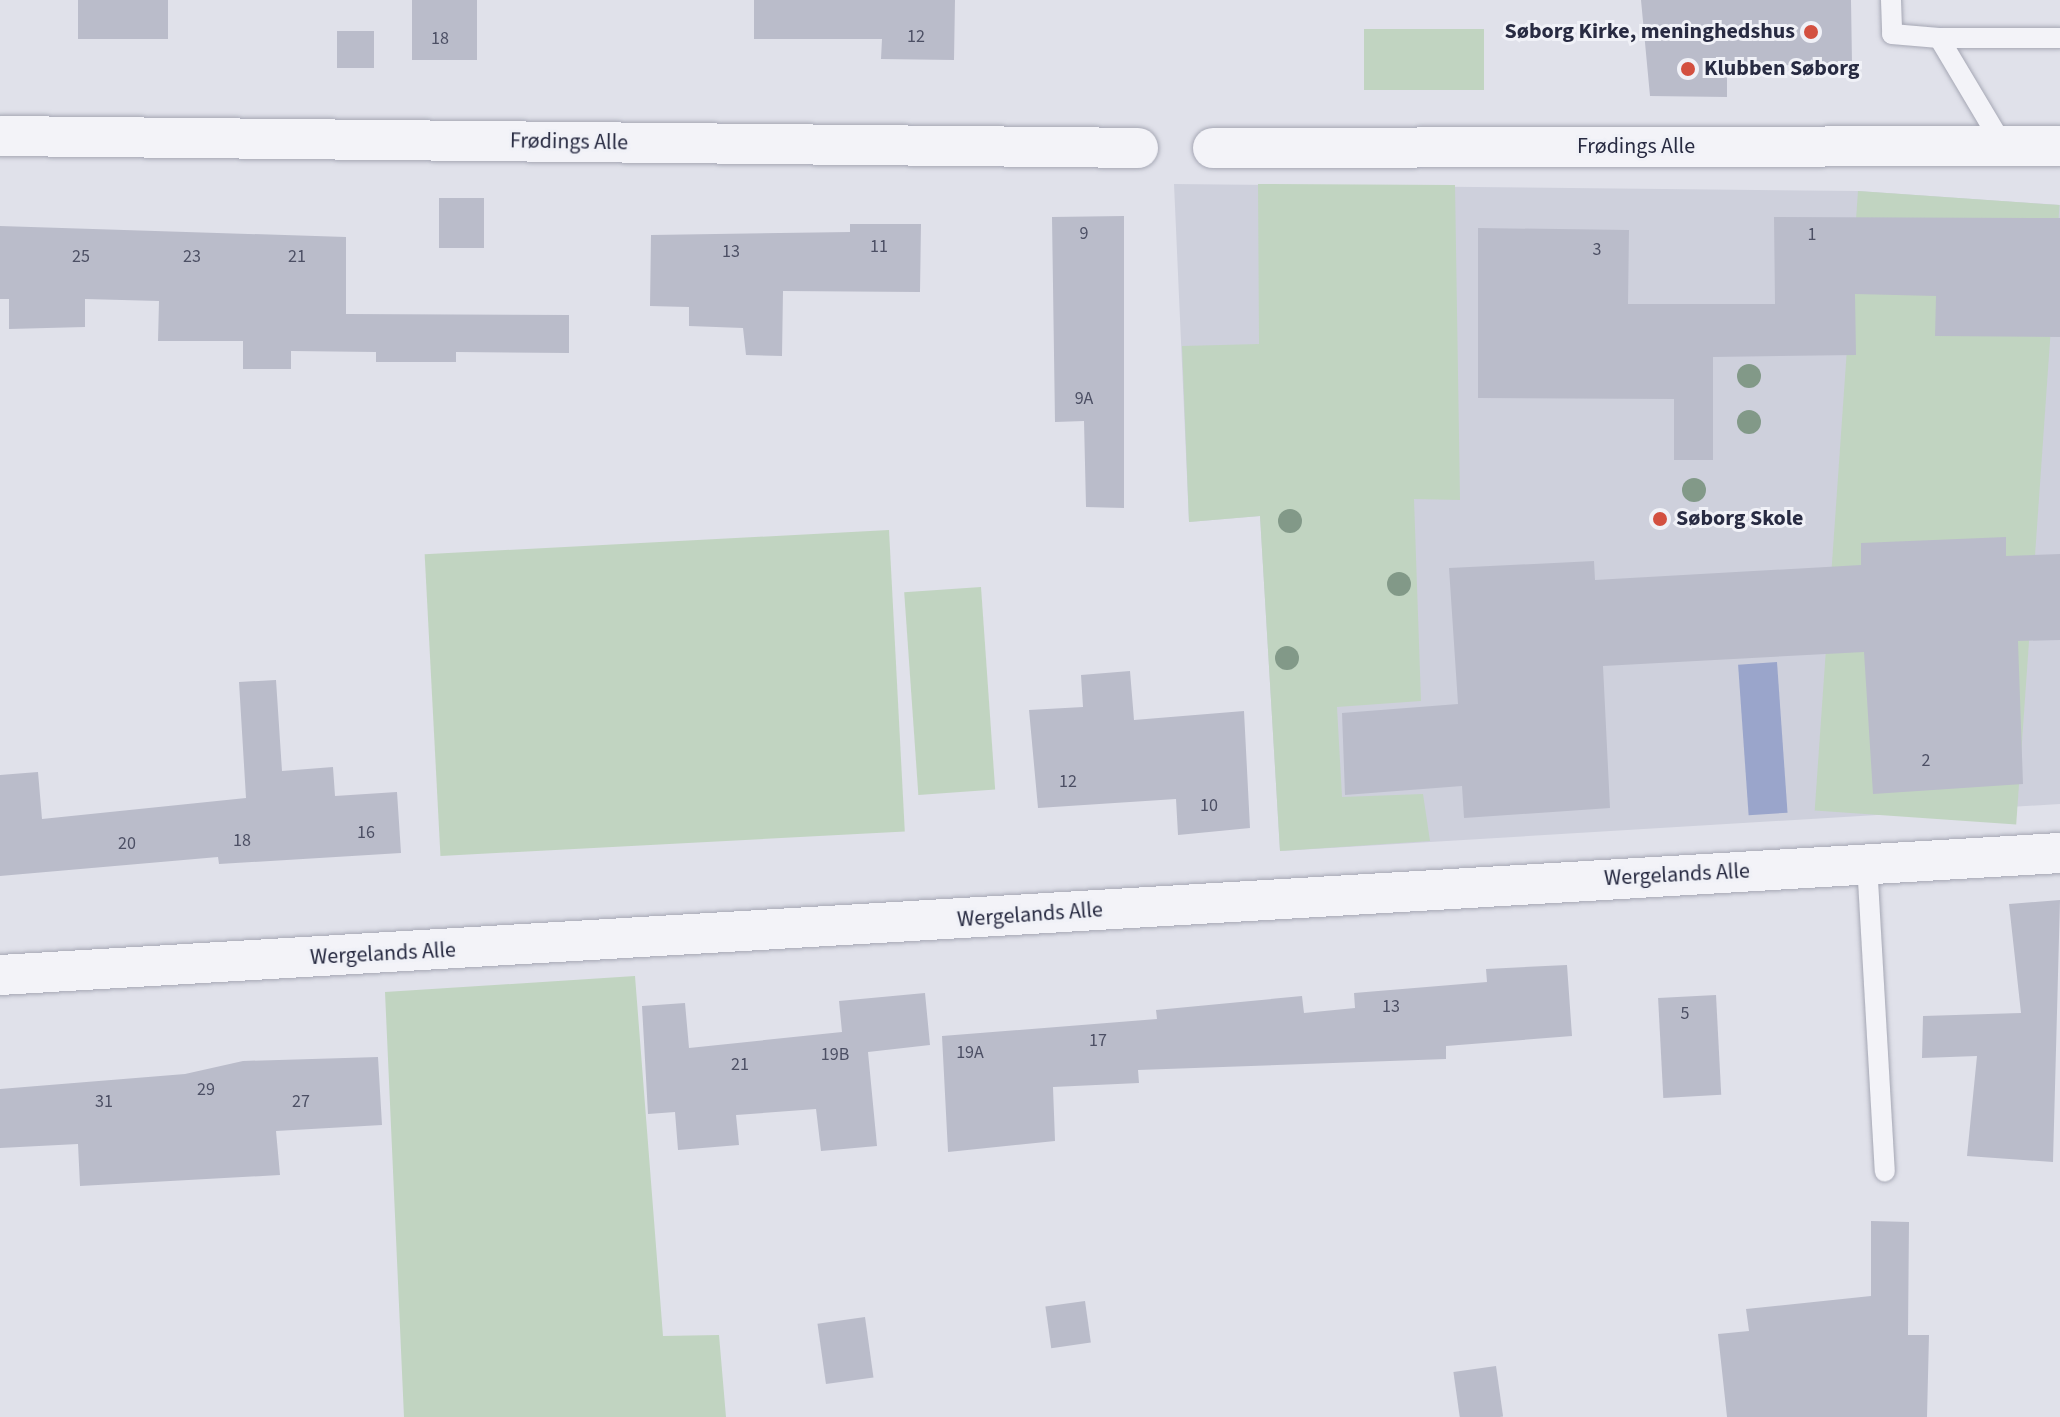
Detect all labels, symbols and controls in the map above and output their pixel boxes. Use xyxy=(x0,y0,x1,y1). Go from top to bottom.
place label: Søborg Kirke, meninghedshus xyxy=(1505,19,1795,45)
marker: Søborg Kirke, meninghedshus xyxy=(1802,23,1820,41)
house number: 12 xyxy=(907,26,925,48)
house number: 18 xyxy=(431,28,449,50)
place label: Klubben Søborg xyxy=(1704,56,1859,82)
marker: Klubben Søborg xyxy=(1679,60,1697,78)
street label: Frødings Alle xyxy=(510,128,628,156)
street label: Frødings Alle xyxy=(1577,134,1695,160)
house number: 9 xyxy=(1080,223,1088,245)
house number: 1 xyxy=(1808,224,1816,246)
house number: 11 xyxy=(870,236,888,258)
house number: 3 xyxy=(1593,239,1601,261)
house number: 13 xyxy=(722,241,740,263)
house number: 25 xyxy=(72,246,90,268)
house number: 23 xyxy=(183,246,201,268)
house number: 21 xyxy=(288,246,306,268)
house number: 9A xyxy=(1075,388,1093,410)
place label: Søborg Skole xyxy=(1676,506,1804,532)
marker: Søborg Skole xyxy=(1651,510,1669,528)
house number: 2 xyxy=(1922,750,1930,772)
house number: 12 xyxy=(1059,771,1077,793)
house number: 10 xyxy=(1200,795,1218,817)
house number: 16 xyxy=(357,822,375,844)
house number: 18 xyxy=(233,830,251,852)
house number: 20 xyxy=(118,833,136,855)
street label: Wergelands Alle xyxy=(1603,858,1751,892)
street label: Wergelands Alle xyxy=(956,897,1104,933)
street label: Wergelands Alle xyxy=(309,937,457,971)
house number: 13 xyxy=(1382,996,1400,1018)
house number: 5 xyxy=(1681,1003,1689,1025)
house number: 17 xyxy=(1089,1030,1107,1052)
house number: 19A xyxy=(956,1042,984,1064)
house number: 19B xyxy=(821,1044,849,1066)
house number: 21 xyxy=(731,1054,749,1076)
house number: 29 xyxy=(197,1079,215,1101)
house number: 31 xyxy=(95,1091,113,1113)
house number: 27 xyxy=(292,1091,310,1113)

